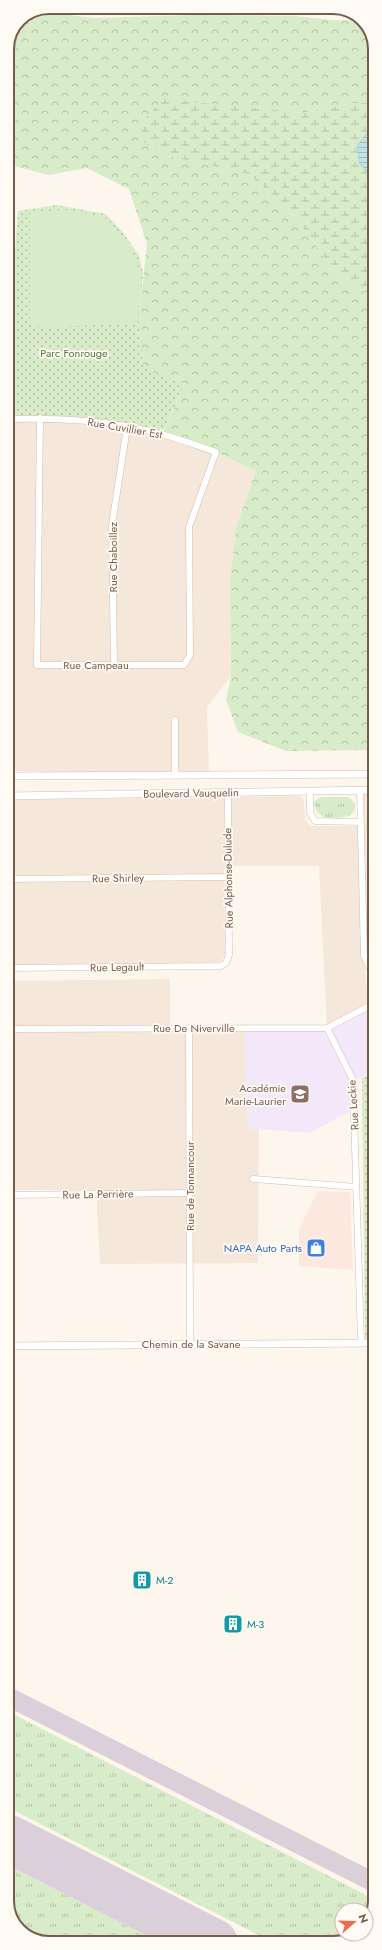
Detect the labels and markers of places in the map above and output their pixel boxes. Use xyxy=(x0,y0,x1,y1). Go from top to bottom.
place label: Académie Marie-Laurier xyxy=(225,1080,286,1109)
school or university icon: Académie Marie-Laurier xyxy=(289,1083,311,1105)
shop icon: NAPA Auto Parts xyxy=(305,1237,327,1259)
place label: NAPA Auto Parts xyxy=(224,1240,303,1256)
building icon: M-2 xyxy=(131,1569,153,1591)
place label: M-2 xyxy=(156,1572,173,1588)
building icon: M-3 xyxy=(222,1613,244,1635)
place label: M-3 xyxy=(247,1616,264,1632)

